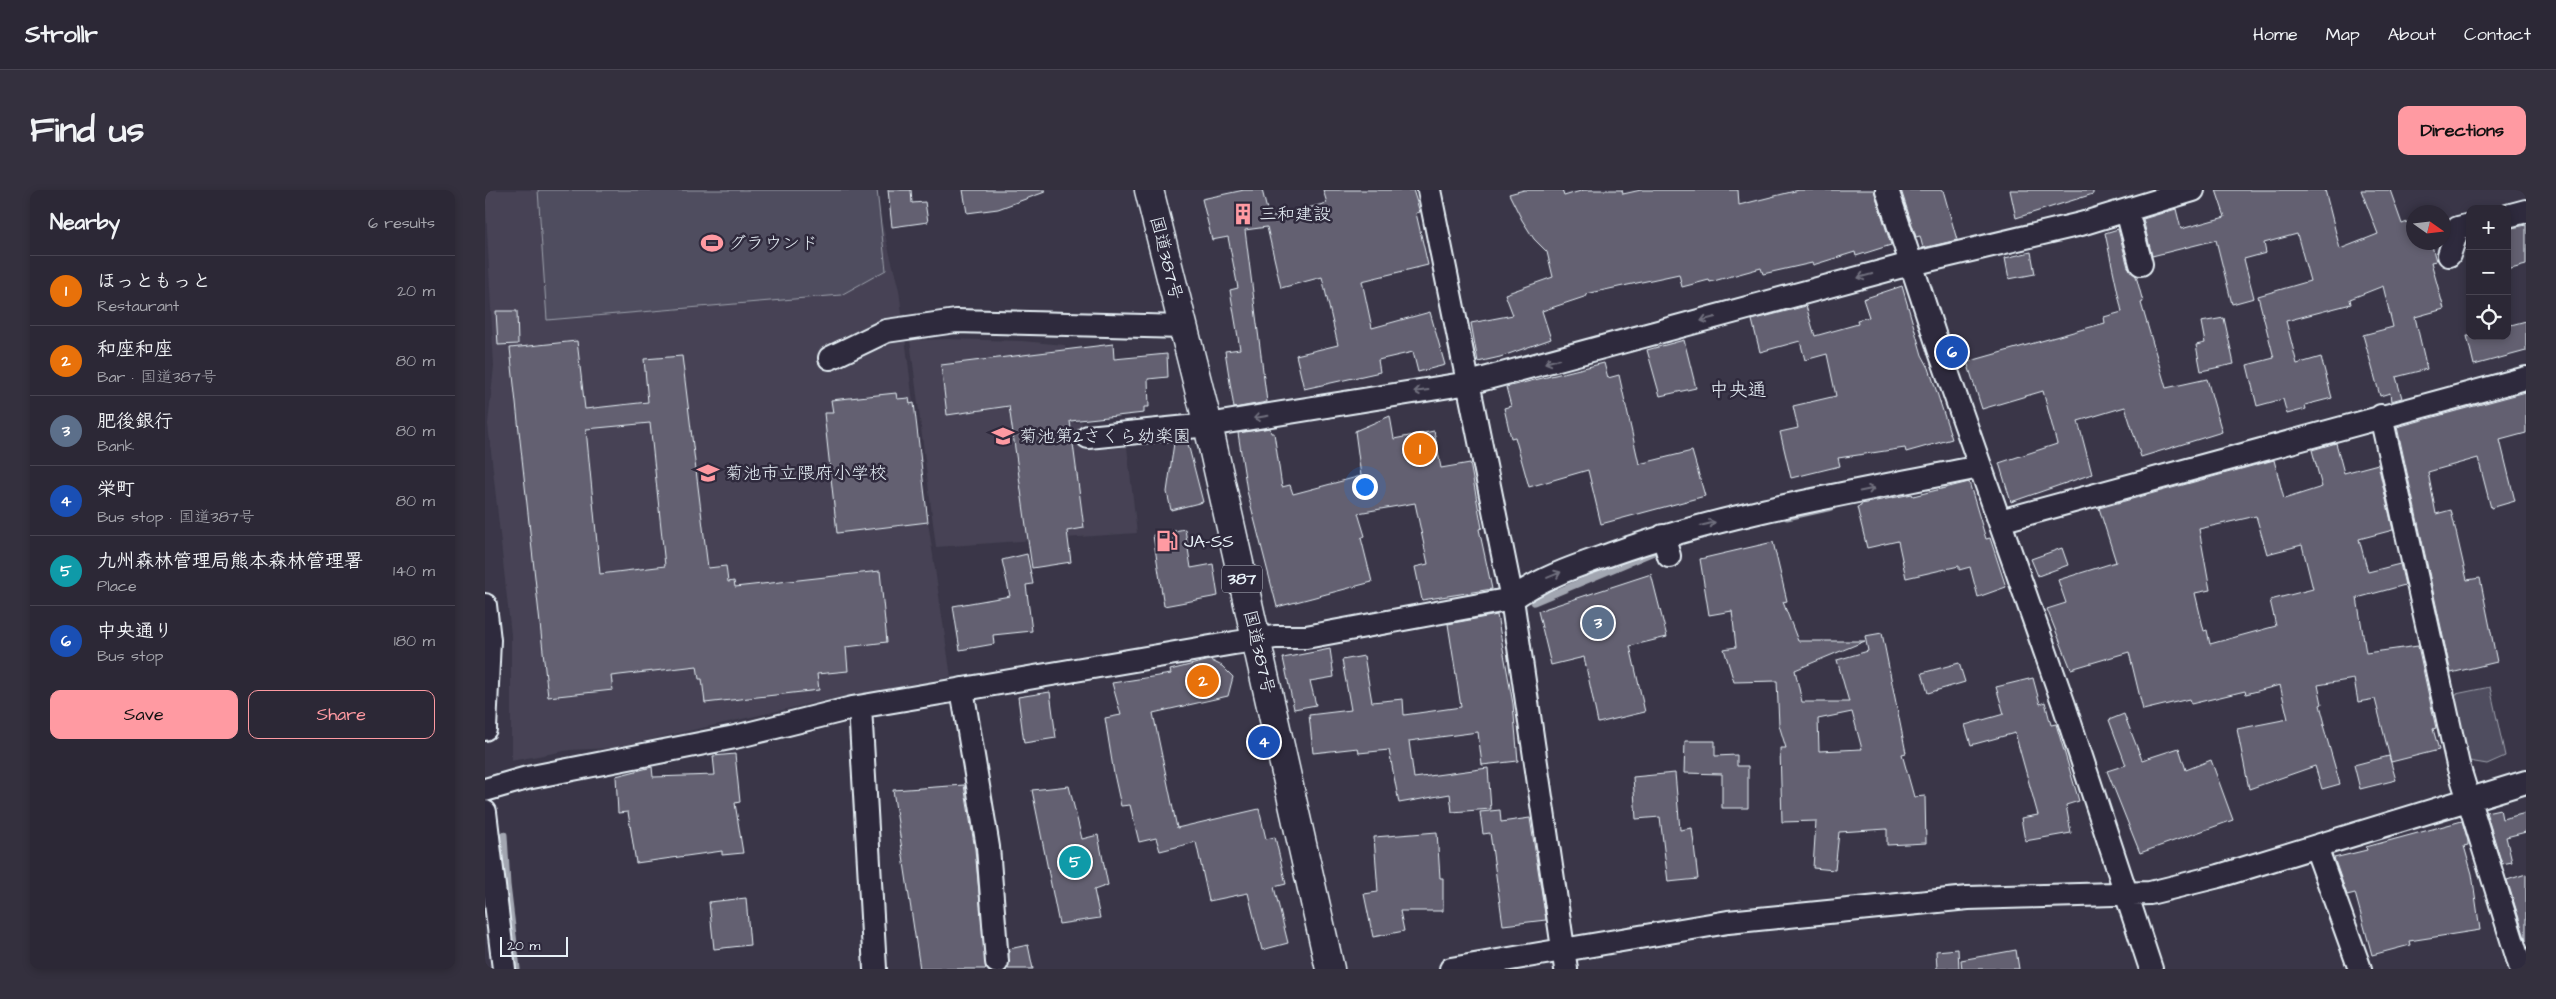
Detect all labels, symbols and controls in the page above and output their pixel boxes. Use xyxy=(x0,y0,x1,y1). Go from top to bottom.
text: Strollr xyxy=(25,18,98,52)
text: Home xyxy=(2253,22,2298,47)
text: Map xyxy=(2326,22,2360,47)
text: About xyxy=(2388,22,2436,47)
text: Contact xyxy=(2464,22,2531,47)
text: Find us xyxy=(30,106,144,155)
button: Directions xyxy=(2398,106,2526,155)
building icon: 三和建設 xyxy=(1230,201,1256,227)
place label: 三和建設 xyxy=(1259,202,1331,227)
north arrow xyxy=(2406,205,2451,250)
map controls xyxy=(2466,205,2511,340)
button: + xyxy=(2466,205,2511,250)
text: Nearby xyxy=(50,208,120,237)
text: 6 results xyxy=(368,212,435,234)
street label: 国道387号 xyxy=(1143,213,1189,303)
sports icon: グラウンド xyxy=(699,230,725,256)
place label: グラウンド xyxy=(728,231,818,256)
button: − xyxy=(2466,250,2511,295)
text: ほっともっと xyxy=(97,268,211,295)
one-way arrow xyxy=(1858,272,1874,281)
text: 1 xyxy=(65,280,67,302)
text: 20 m xyxy=(397,280,435,302)
text: Restaurant xyxy=(97,295,179,317)
button: locate xyxy=(2466,295,2511,340)
one-way arrow xyxy=(1701,314,1717,324)
pin: 6 xyxy=(1936,333,1968,371)
text: 和座和座 xyxy=(97,336,173,363)
text: 2 xyxy=(61,350,71,372)
text: 80 m xyxy=(396,350,435,372)
one-way arrow xyxy=(1544,357,1560,367)
text: Bar · 国道387号 xyxy=(97,366,217,388)
district label: 中央通 xyxy=(1709,377,1767,404)
one-way arrow xyxy=(1413,386,1429,396)
text: 肥後銀行 xyxy=(97,408,173,435)
one-way arrow xyxy=(1253,412,1269,422)
text: 3 xyxy=(62,420,70,442)
text: 80 m xyxy=(396,420,435,442)
school or university icon: 菊池第2さくら幼楽園 xyxy=(990,423,1016,449)
place label: 菊池第2さくら幼楽園 xyxy=(1019,424,1191,449)
pin: 1 xyxy=(1404,430,1436,468)
text: Bank xyxy=(97,435,134,457)
school or university icon: 菊池市立隈府小学校 xyxy=(695,460,721,486)
place label: 菊池市立隈府小学校 xyxy=(725,461,887,486)
your location xyxy=(1352,474,1378,500)
text: 栄町 xyxy=(97,476,135,503)
one-way arrow xyxy=(1859,484,1875,494)
text: 4 xyxy=(61,490,71,512)
text: 80 m xyxy=(396,490,435,512)
text: Bus stop · 国道387号 xyxy=(97,506,255,528)
one-way arrow xyxy=(1700,519,1716,528)
fuel station icon: JA-SS xyxy=(1154,528,1180,554)
place label: JA-SS xyxy=(1184,529,1234,554)
text: 九州森林管理局熊本森林管理署 xyxy=(97,548,363,575)
text: 5 xyxy=(60,560,72,582)
text: 140 m xyxy=(393,560,435,582)
road number: 387 xyxy=(1222,566,1262,592)
one-way arrow xyxy=(1546,569,1561,579)
text: Place xyxy=(97,575,137,597)
pin: 3 xyxy=(1582,604,1614,642)
street label: 国道387号 xyxy=(1237,607,1281,697)
text: 中央通り xyxy=(97,618,173,645)
text: 6 xyxy=(61,630,71,652)
text: 180 m xyxy=(394,630,435,652)
text: Bus stop xyxy=(97,645,163,667)
pin: 2 xyxy=(1187,662,1219,700)
button: Save xyxy=(50,690,238,739)
button: Share xyxy=(248,690,435,739)
pin: 4 xyxy=(1248,723,1280,761)
pin: 5 xyxy=(1059,843,1091,881)
scale bar xyxy=(500,934,567,957)
text: 20 m xyxy=(507,936,540,956)

